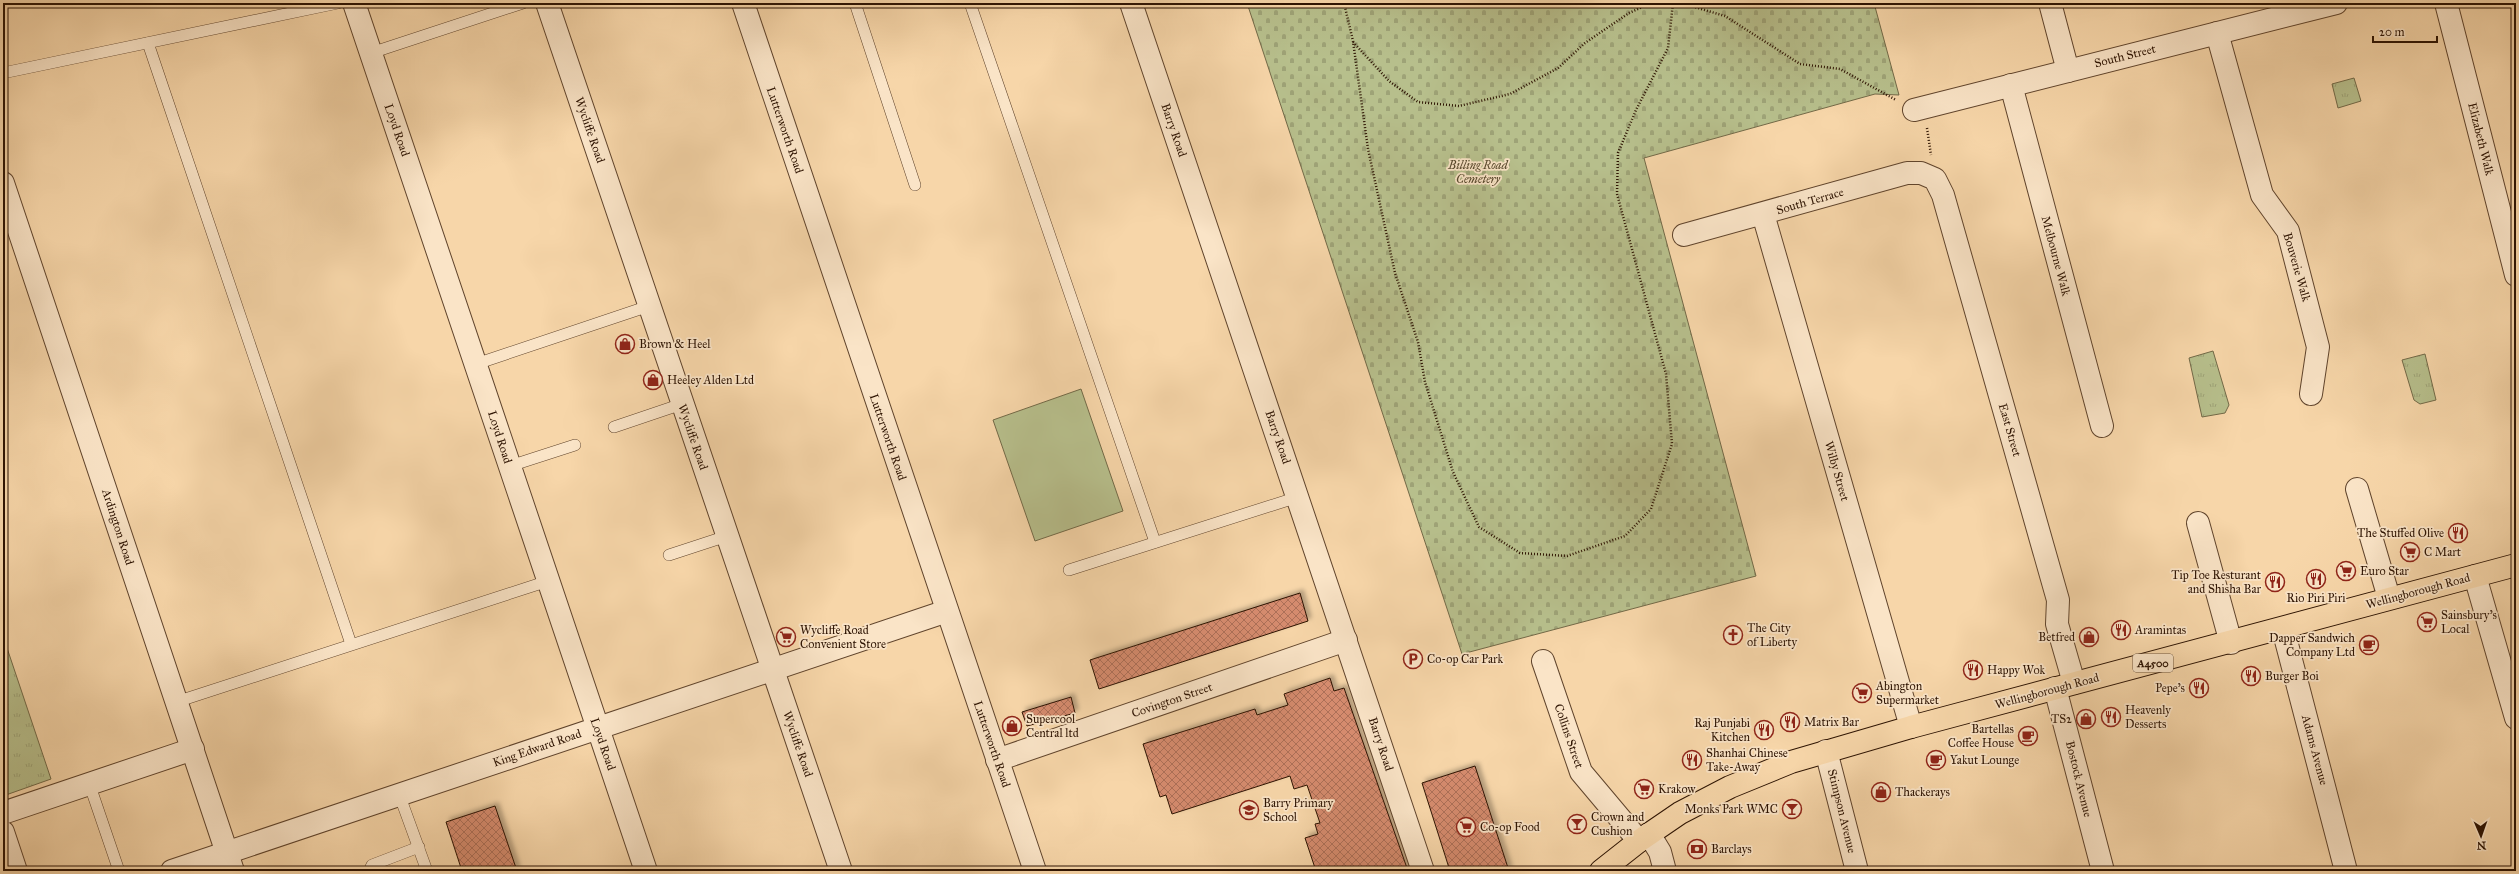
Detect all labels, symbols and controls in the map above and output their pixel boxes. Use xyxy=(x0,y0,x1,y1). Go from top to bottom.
scale bar xyxy=(2373,18,2437,44)
text: 20 m xyxy=(2379,25,2405,39)
street label: South Street xyxy=(2093,41,2158,70)
street label: Lutterworth Road xyxy=(764,85,806,175)
street label: Wycliffe Road xyxy=(572,95,608,165)
street label: Barry Road xyxy=(1158,101,1190,159)
street label: Elizabeth Walk xyxy=(2465,101,2497,177)
street label: Loyd Road xyxy=(381,102,413,158)
park label: Billing Road Cemetery xyxy=(1447,158,1508,186)
street label: South Terrace xyxy=(1775,185,1845,217)
street label: Melbourne Walk xyxy=(2039,215,2073,298)
street label: Bouverie Walk xyxy=(2280,231,2314,303)
shop icon: Brown & Heel xyxy=(614,333,636,355)
place label: Brown & Heel xyxy=(639,337,711,351)
shop icon: Heeley Alden Ltd xyxy=(642,369,664,391)
place label: Heeley Alden Ltd xyxy=(667,373,754,387)
street label: Lutterworth Road xyxy=(867,392,909,482)
street label: Wycliffe Road xyxy=(675,402,711,472)
street label: East Street xyxy=(1996,402,2024,459)
street label: Barry Road xyxy=(1262,408,1294,466)
street label: Loyd Road xyxy=(485,409,515,465)
street label: Wilby Street xyxy=(1822,439,1852,503)
street label: Ardington Road xyxy=(98,486,137,567)
restaurant icon: The Stuffed Olive xyxy=(2447,522,2469,544)
place label: The Stuffed Olive xyxy=(2357,526,2444,540)
supermarket icon: C Mart xyxy=(2399,541,2421,563)
place label: C Mart xyxy=(2424,545,2462,559)
supermarket icon: Euro Star xyxy=(2335,560,2357,582)
place label: Euro Star xyxy=(2360,564,2409,578)
place label: Tip Toe Resturant and Shisha Bar xyxy=(2171,568,2262,596)
restaurant icon: Rio Piri Piri xyxy=(2305,568,2327,590)
street label: Wellingborough Road xyxy=(2364,570,2472,613)
restaurant icon: Tip Toe Resturant and Shisha Bar xyxy=(2264,571,2286,593)
place label: Rio Piri Piri xyxy=(2287,591,2346,605)
place label: Sainsbury's Local xyxy=(2441,608,2497,636)
supermarket icon: Sainsbury's Local xyxy=(2416,611,2438,633)
restaurant icon: Aramintas xyxy=(2110,619,2132,641)
place label: The City of Liberty xyxy=(1747,621,1797,649)
place label: Wycliffe Road Convenient Store xyxy=(800,623,886,651)
place label: Aramintas xyxy=(2134,623,2186,637)
church icon: The City of Liberty xyxy=(1722,624,1744,646)
supermarket icon: Wycliffe Road Convenient Store xyxy=(775,626,797,648)
shop icon: Betfred xyxy=(2078,626,2100,648)
place label: Betfred xyxy=(2038,630,2075,644)
place label: Dapper Sandwich Company Ltd xyxy=(2269,631,2355,659)
cafe icon: Dapper Sandwich Company Ltd xyxy=(2358,634,2380,656)
parking icon: Co-op Car Park xyxy=(1402,648,1424,670)
place label: Co-op Car Park xyxy=(1427,652,1503,666)
road number: A4500 xyxy=(2133,654,2173,672)
restaurant icon: Happy Wok xyxy=(1962,659,1984,681)
place label: Happy Wok xyxy=(1987,663,2046,677)
restaurant icon: Burger Boi xyxy=(2240,665,2262,687)
place label: Burger Boi xyxy=(2265,669,2320,684)
street label: Wellingborough Road xyxy=(1993,670,2101,713)
restaurant icon: Pepe's xyxy=(2188,677,2210,699)
street label: Covington Street xyxy=(1130,679,1215,721)
place label: Abington Supermarket xyxy=(1875,679,1940,707)
place label: Pepe's xyxy=(2155,681,2185,695)
supermarket icon: Abington Supermarket xyxy=(1851,682,1873,704)
street label: Lutterworth Road xyxy=(971,699,1013,789)
street label: Collins Street xyxy=(1551,702,1587,771)
place label: Heavenly Desserts xyxy=(2125,703,2171,731)
restaurant icon: Heavenly Desserts xyxy=(2100,706,2122,728)
shop icon: TS2 xyxy=(2075,708,2097,730)
street label: Wycliffe Road xyxy=(780,709,816,779)
restaurant icon: Matrix Bar xyxy=(1779,711,1801,733)
place label: Supercool Central ltd xyxy=(1026,712,1079,740)
place label: TS2 xyxy=(2051,712,2072,726)
street label: Adams Avenue xyxy=(2299,712,2331,787)
shop icon: Supercool Central ltd xyxy=(1001,715,1023,737)
street label: Barry Road xyxy=(1366,715,1396,773)
place label: Matrix Bar xyxy=(1804,715,1859,729)
street label: Loyd Road xyxy=(587,716,619,772)
place label: Raj Punjabi Kitchen xyxy=(1694,716,1751,744)
restaurant icon: Raj Punjabi Kitchen xyxy=(1753,719,1775,741)
place label: Bartellas Coffee House xyxy=(1948,722,2014,750)
cafe icon: Bartellas Coffee House xyxy=(2017,725,2039,747)
street label: King Edward Road xyxy=(491,726,583,771)
street label: Bostock Avenue xyxy=(2063,739,2095,819)
place label: Shanhai Chinese Take-Away xyxy=(1706,746,1788,774)
restaurant icon: Shanhai Chinese Take-Away xyxy=(1681,749,1703,771)
cafe icon: Yakut Lounge xyxy=(1925,749,1947,771)
place label: Yakut Lounge xyxy=(1950,753,2019,768)
street label: Stimpson Avenue xyxy=(1825,768,1859,854)
supermarket icon: Krakow xyxy=(1633,778,1655,800)
shop icon: Thackerays xyxy=(1870,781,1892,803)
place label: Krakow xyxy=(1658,782,1696,796)
place label: Thackerays xyxy=(1895,785,1950,799)
place label: Barry Primary School xyxy=(1263,796,1333,824)
bar icon: Monks Park WMC xyxy=(1781,798,1803,820)
school or university icon: Barry Primary School xyxy=(1238,799,1260,821)
place label: Monks Park WMC xyxy=(1685,802,1778,816)
place label: Crown and Cushion xyxy=(1591,810,1644,838)
bar icon: Crown and Cushion xyxy=(1566,813,1588,835)
supermarket icon: Co-op Food xyxy=(1455,816,1477,838)
north arrow xyxy=(2461,816,2501,856)
place label: Co-op Food xyxy=(1480,820,1540,834)
bank icon: Barclays xyxy=(1686,838,1708,860)
text: N xyxy=(2476,839,2486,852)
place label: Barclays xyxy=(1711,842,1752,856)

